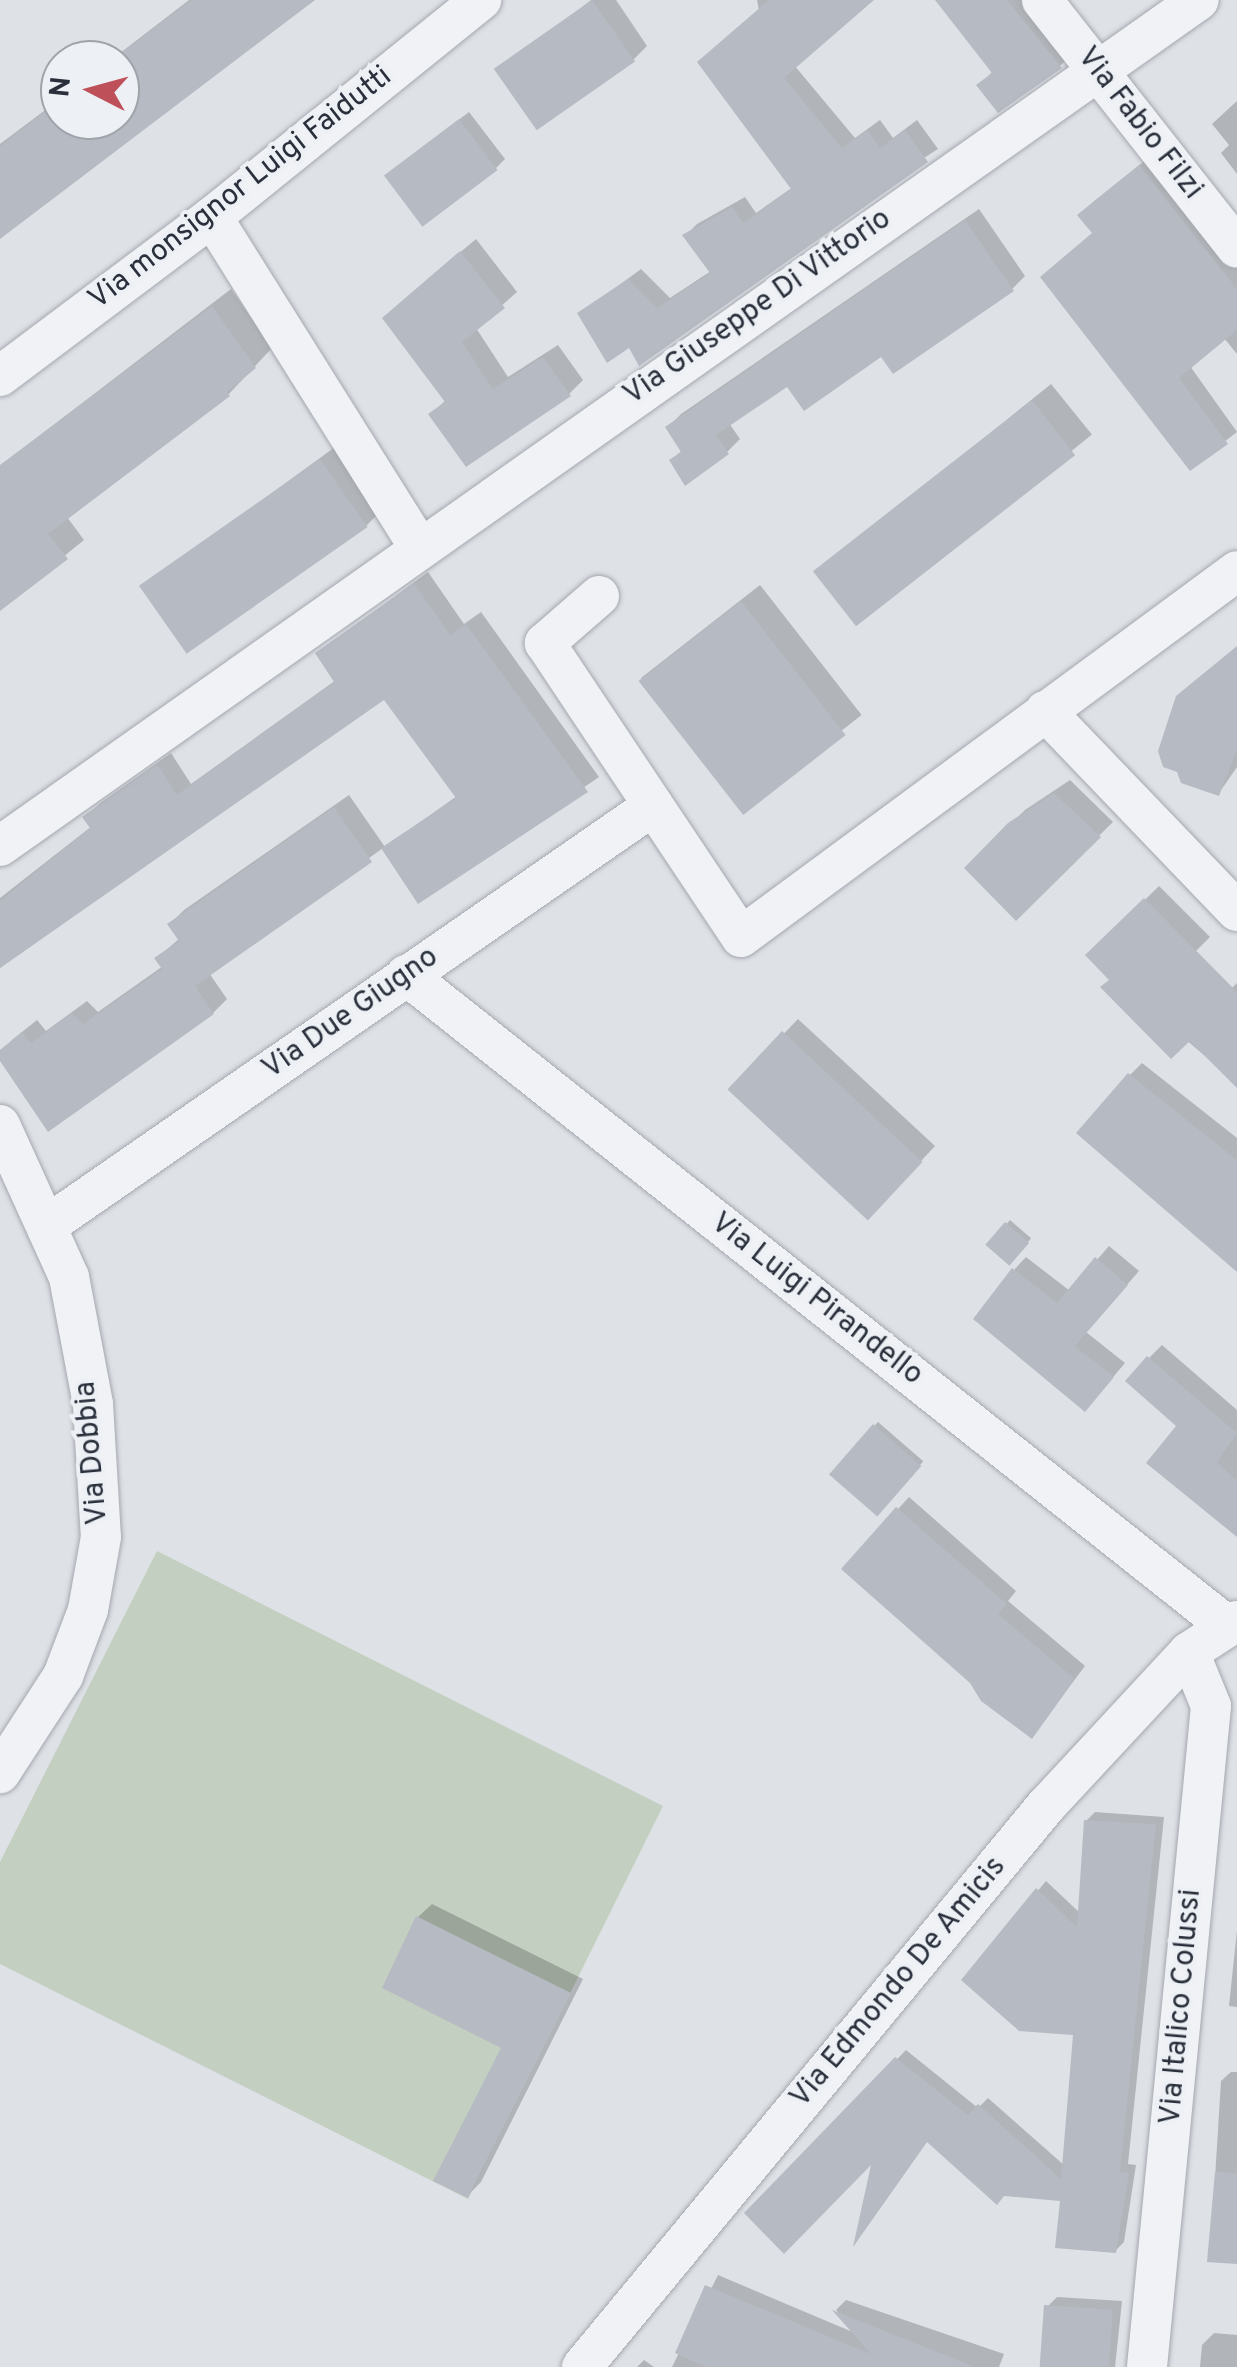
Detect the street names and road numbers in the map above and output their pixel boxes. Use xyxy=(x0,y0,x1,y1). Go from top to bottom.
street label: Via Fabio Filzi xyxy=(1068,41,1210,207)
street label: Via monsignor Luigi Faidutti xyxy=(82,60,400,318)
street label: Via Giuseppe Di Vittorio xyxy=(617,202,899,414)
street label: Via Due Giugno xyxy=(256,940,446,1088)
street label: Via Luigi Pirandello xyxy=(703,1206,929,1394)
street label: Via Dobbia xyxy=(69,1380,117,1526)
street label: Via Edmondo De Amicis xyxy=(783,1850,1015,2116)
street label: Via Italico Colussi xyxy=(1154,1888,1210,2126)

